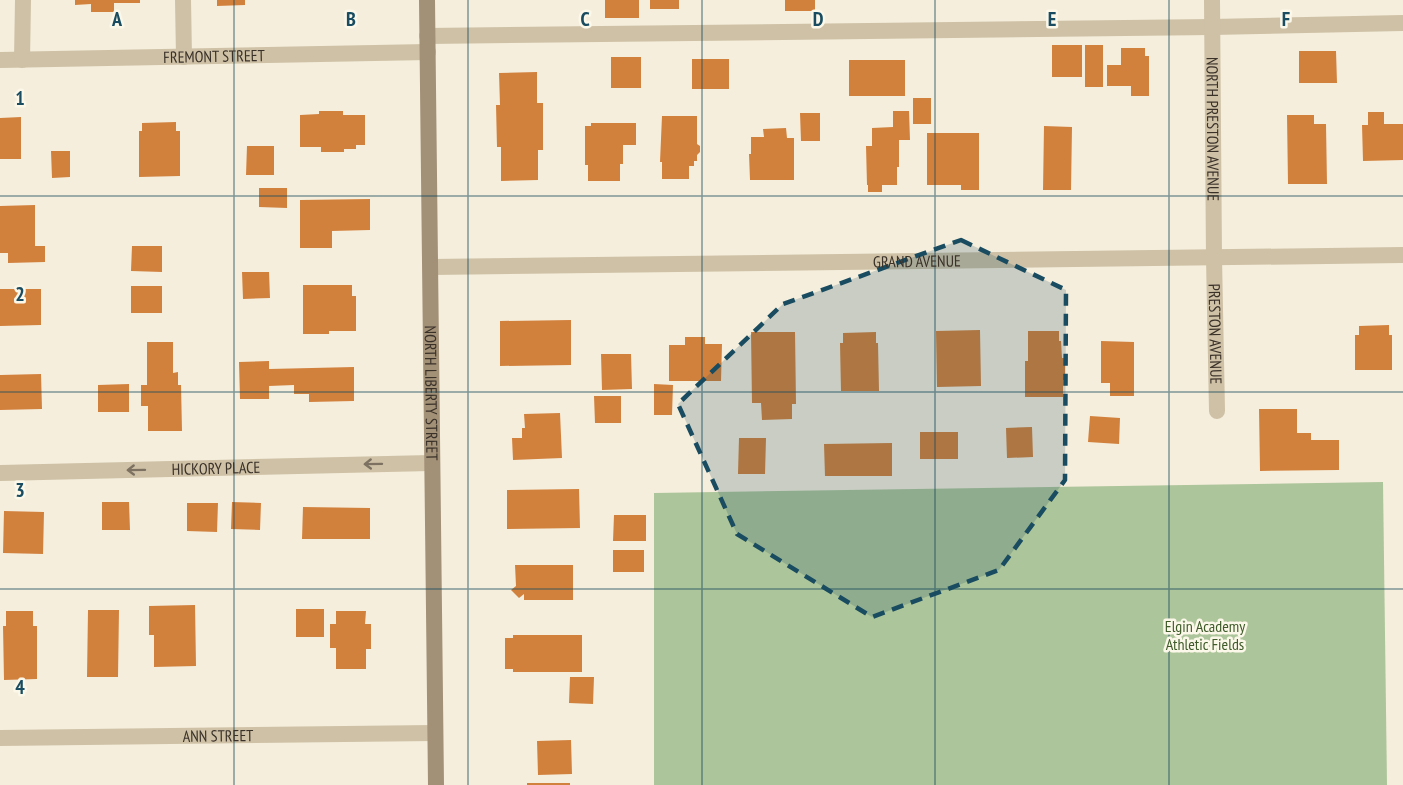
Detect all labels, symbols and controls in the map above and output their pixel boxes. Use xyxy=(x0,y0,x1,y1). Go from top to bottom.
text: A xyxy=(111,6,123,32)
text: B xyxy=(346,6,356,32)
text: C xyxy=(580,6,590,32)
text: D xyxy=(813,6,824,32)
text: E xyxy=(1048,6,1056,32)
text: F xyxy=(1282,6,1290,32)
street label: FREMONT STREET xyxy=(163,45,265,67)
street label: NORTH PRESTON AVENUE xyxy=(1202,57,1224,201)
text: 1 xyxy=(15,85,25,111)
street label: GRAND AVENUE xyxy=(873,250,961,272)
text: 2 xyxy=(15,281,25,307)
street label: PRESTON AVENUE xyxy=(1205,283,1226,385)
street label: NORTH LIBERTY STREET xyxy=(421,325,442,461)
street label: HICKORY PLACE xyxy=(171,457,261,479)
one-way arrow xyxy=(363,459,383,470)
one-way arrow xyxy=(126,464,146,476)
text: 3 xyxy=(15,477,25,503)
park label: Elgin Academy Athletic Fields xyxy=(1165,616,1245,654)
text: 4 xyxy=(15,674,25,700)
street label: ANN STREET xyxy=(182,725,254,746)

